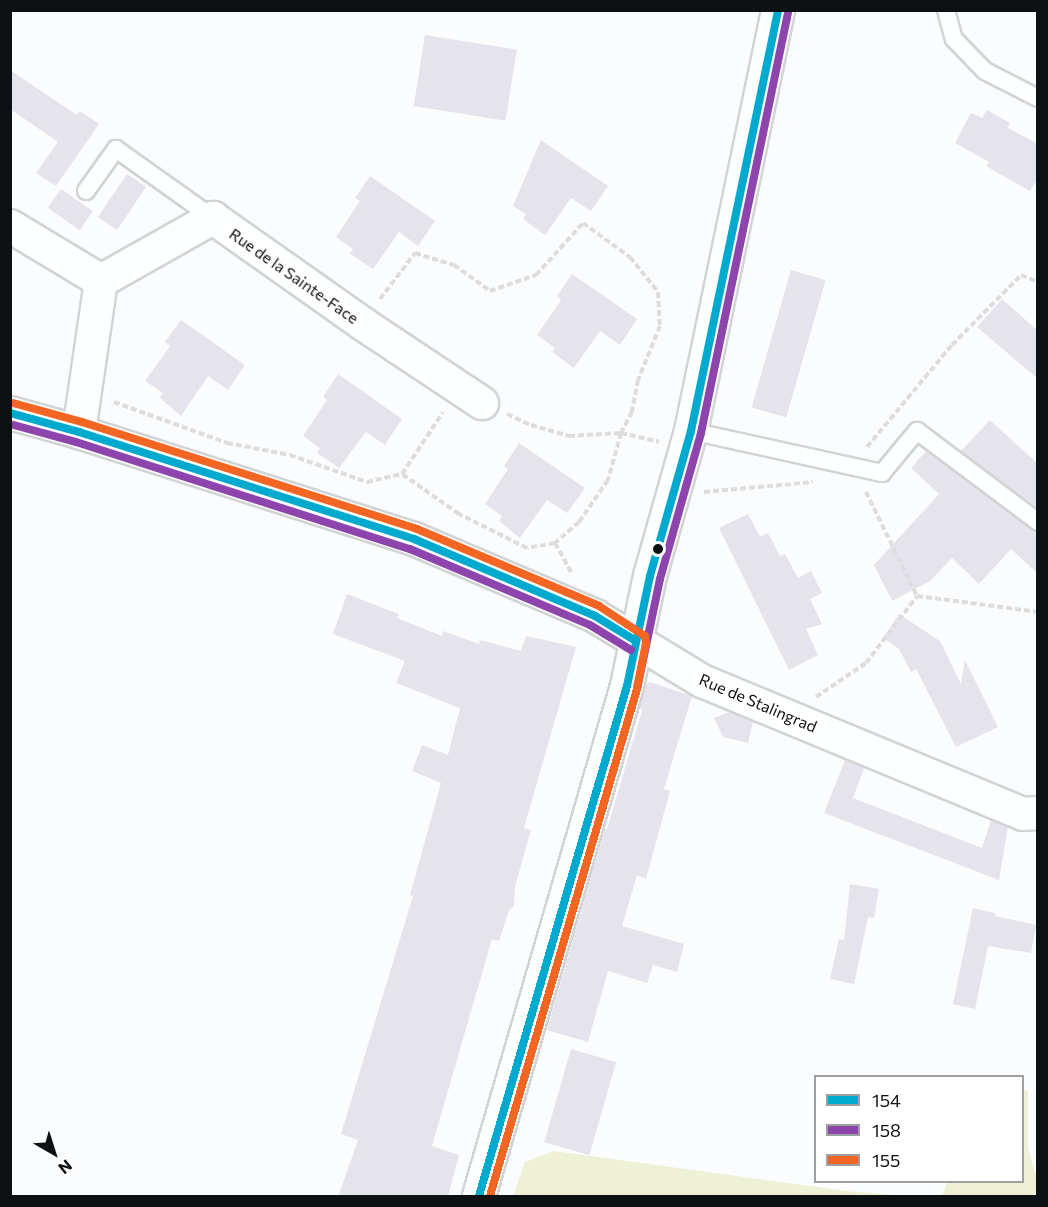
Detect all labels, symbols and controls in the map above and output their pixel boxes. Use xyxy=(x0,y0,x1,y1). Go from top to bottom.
street label: Rue de la Sainte-Face xyxy=(226,224,362,328)
unlabelled marker xyxy=(652,543,664,555)
street label: Rue de Stalingrad xyxy=(696,670,820,736)
legend xyxy=(814,1075,1024,1183)
text: 154 xyxy=(872,1089,901,1111)
text: 158 xyxy=(872,1119,901,1141)
north arrow xyxy=(24,1123,84,1183)
text: 155 xyxy=(872,1149,900,1171)
text: N xyxy=(55,1156,76,1179)

